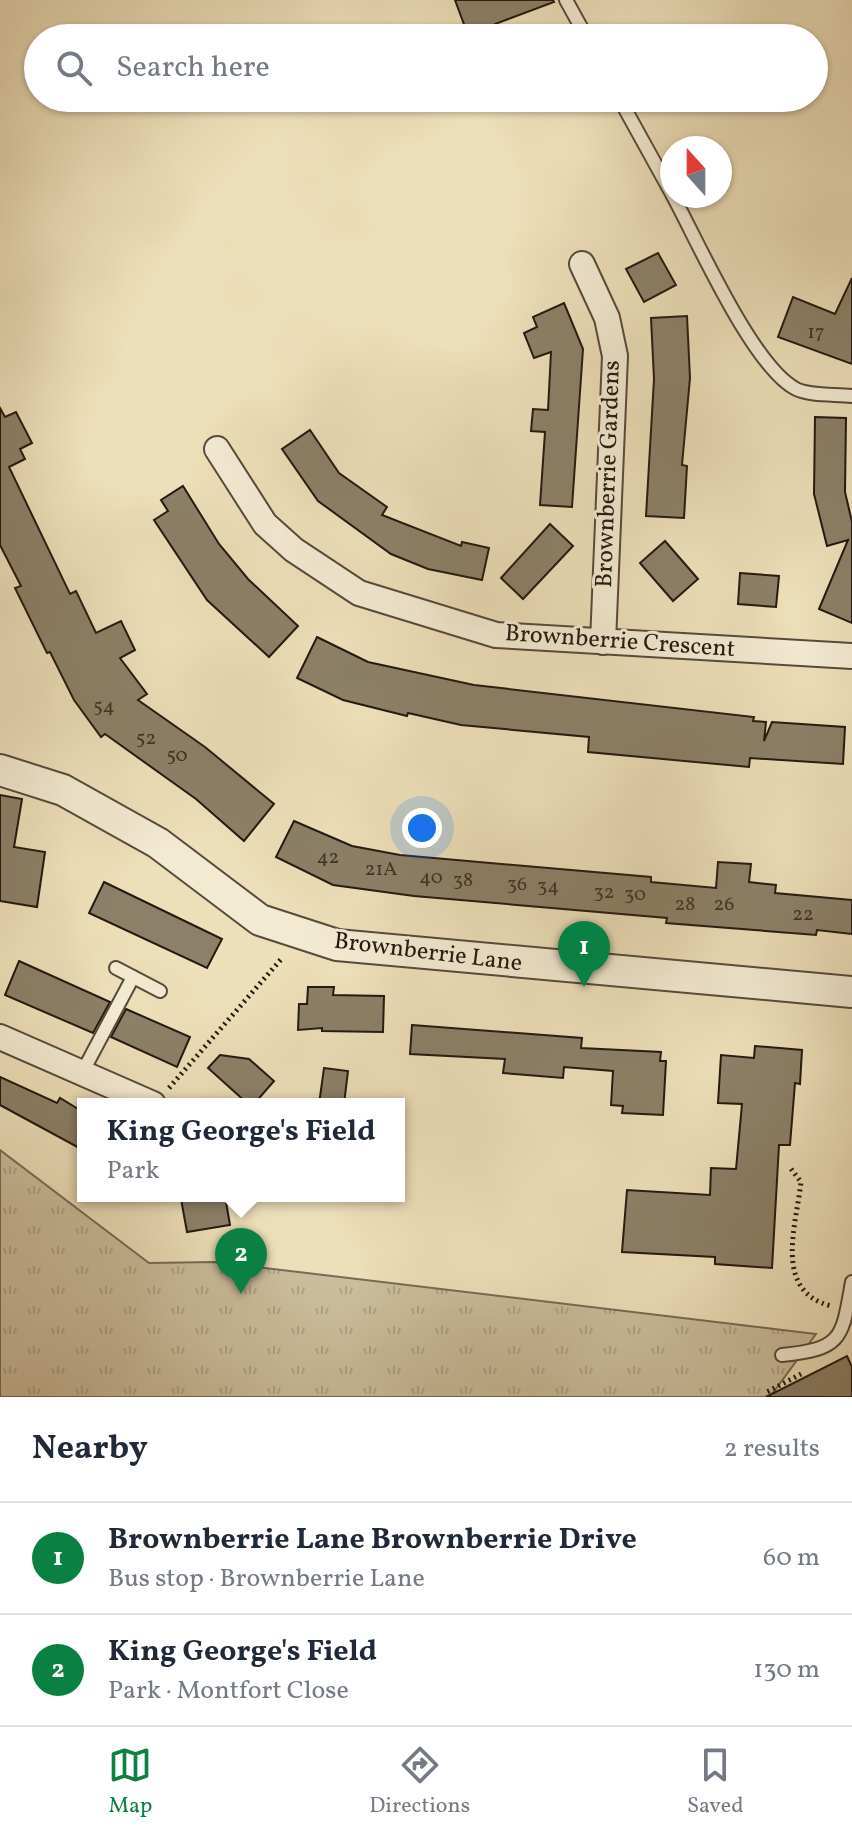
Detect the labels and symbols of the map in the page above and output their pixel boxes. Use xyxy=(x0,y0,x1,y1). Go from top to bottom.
north arrow xyxy=(660,136,732,208)
house number: 17 xyxy=(807,319,825,347)
street label: Brownberrie Gardens xyxy=(588,360,630,588)
street label: Brownberrie Crescent xyxy=(504,617,736,667)
house number: 54 xyxy=(93,693,115,721)
house number: 52 xyxy=(136,725,156,753)
house number: 50 xyxy=(166,742,188,770)
your location xyxy=(402,808,442,848)
house number: 42 xyxy=(317,844,339,872)
house number: 21A xyxy=(365,856,397,884)
house number: 40 xyxy=(419,864,443,892)
house number: 38 xyxy=(453,867,473,895)
house number: 36 xyxy=(507,871,527,899)
house number: 34 xyxy=(537,873,559,901)
house number: 32 xyxy=(594,879,615,907)
house number: 30 xyxy=(624,881,646,909)
house number: 28 xyxy=(675,891,695,919)
house number: 26 xyxy=(714,891,734,919)
house number: 22 xyxy=(792,901,814,929)
pin: 1 xyxy=(558,921,610,987)
street label: Brownberrie Lane xyxy=(332,925,524,981)
pin: 2 xyxy=(215,1228,267,1294)

